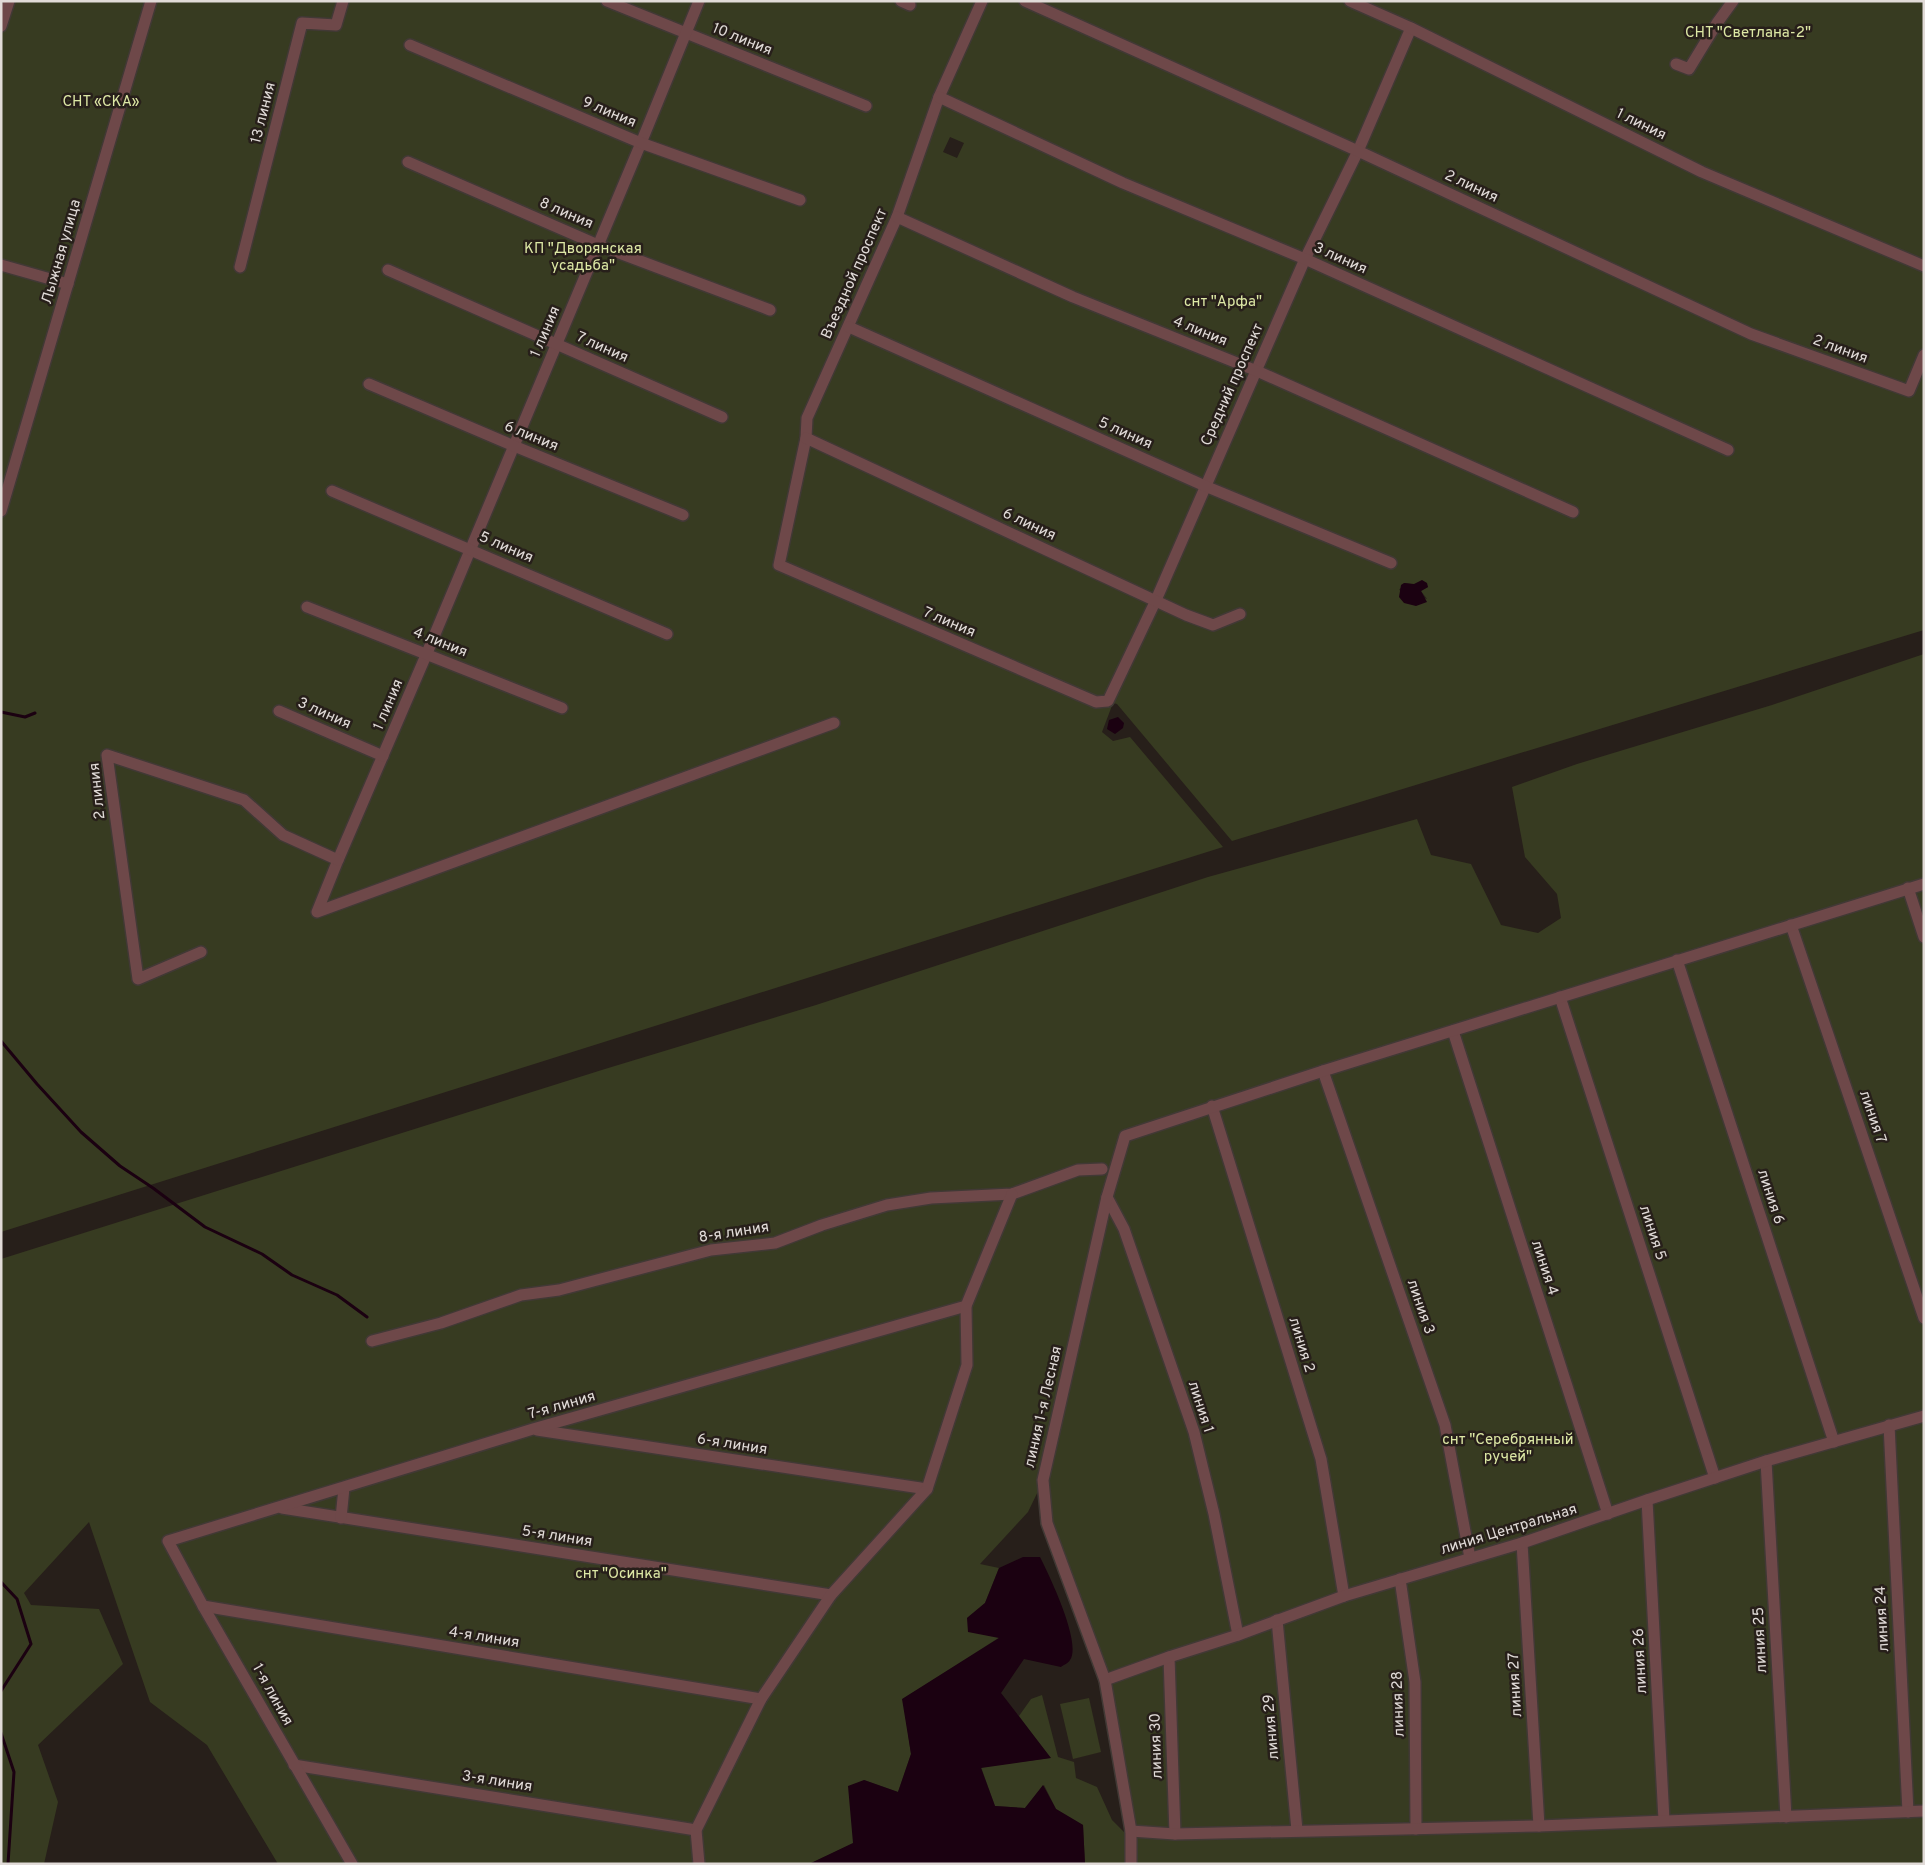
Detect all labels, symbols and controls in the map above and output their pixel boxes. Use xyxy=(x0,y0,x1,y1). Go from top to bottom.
street label: 10 линия xyxy=(709,19,775,61)
park label: СНТ "Светлана-2" xyxy=(1685,24,1811,43)
street label: 13 линия xyxy=(247,80,281,146)
park label: СНТ «СКА» xyxy=(62,93,140,112)
street label: 9 линия xyxy=(579,93,639,133)
street label: 1 линия xyxy=(1613,105,1669,145)
street label: 2 линия xyxy=(1441,166,1501,208)
street label: 8 линия xyxy=(536,194,596,234)
street label: Лыжная улица xyxy=(38,197,86,307)
street label: Въездной проспект xyxy=(818,206,892,342)
street label: 3 линия xyxy=(1310,239,1370,279)
park label: КП "Дворянская усадьба" xyxy=(524,240,642,276)
park label: снт "Арфа" xyxy=(1184,293,1262,312)
street label: 1 линия xyxy=(527,304,565,360)
street label: 4 линия xyxy=(1170,312,1230,352)
street label: Средний проспект xyxy=(1197,321,1269,449)
street label: 7 линия xyxy=(573,328,631,368)
street label: 2 линия xyxy=(1810,331,1870,369)
street label: 5 линия xyxy=(1095,414,1155,454)
street label: 6 линия xyxy=(501,418,561,456)
street label: 6 линия xyxy=(999,504,1059,546)
street label: 5 линия xyxy=(476,528,536,568)
street label: 7 линия xyxy=(920,604,978,642)
street label: 4 линия xyxy=(410,623,470,663)
street label: 1 линия xyxy=(370,677,408,733)
street label: 3 линия xyxy=(294,694,354,734)
street label: 2 линия xyxy=(86,762,110,820)
street label: линия 7 xyxy=(1854,1088,1890,1146)
street label: линия 6 xyxy=(1752,1167,1788,1227)
street label: линия 5 xyxy=(1634,1203,1670,1263)
street label: 8-я линия xyxy=(697,1218,771,1248)
street label: линия 4 xyxy=(1526,1238,1562,1298)
street label: линия 3 xyxy=(1402,1277,1438,1337)
street label: линия 2 xyxy=(1284,1315,1318,1375)
street label: линия 1-я Лесная xyxy=(1021,1344,1067,1470)
street label: линия 1 xyxy=(1183,1379,1217,1435)
street label: 7-я линия xyxy=(526,1387,598,1425)
street label: 6-я линия xyxy=(696,1430,768,1460)
park label: снт "Серебрянный ручей" xyxy=(1442,1431,1574,1467)
street label: линия Центральная xyxy=(1438,1500,1580,1560)
street label: 5-я линия xyxy=(520,1522,594,1552)
park label: снт "Осинка" xyxy=(575,1565,667,1584)
street label: линия 24 xyxy=(1872,1585,1894,1653)
street label: линия 25 xyxy=(1750,1606,1772,1674)
street label: 4-я линия xyxy=(447,1623,521,1653)
street label: линия 26 xyxy=(1630,1628,1652,1694)
street label: линия 27 xyxy=(1505,1652,1527,1718)
street label: 1-я линия xyxy=(247,1661,297,1729)
street label: линия 28 xyxy=(1388,1671,1410,1737)
street label: линия 29 xyxy=(1260,1693,1284,1761)
street label: линия 30 xyxy=(1146,1713,1168,1779)
street label: 3-я линия xyxy=(461,1767,533,1797)

